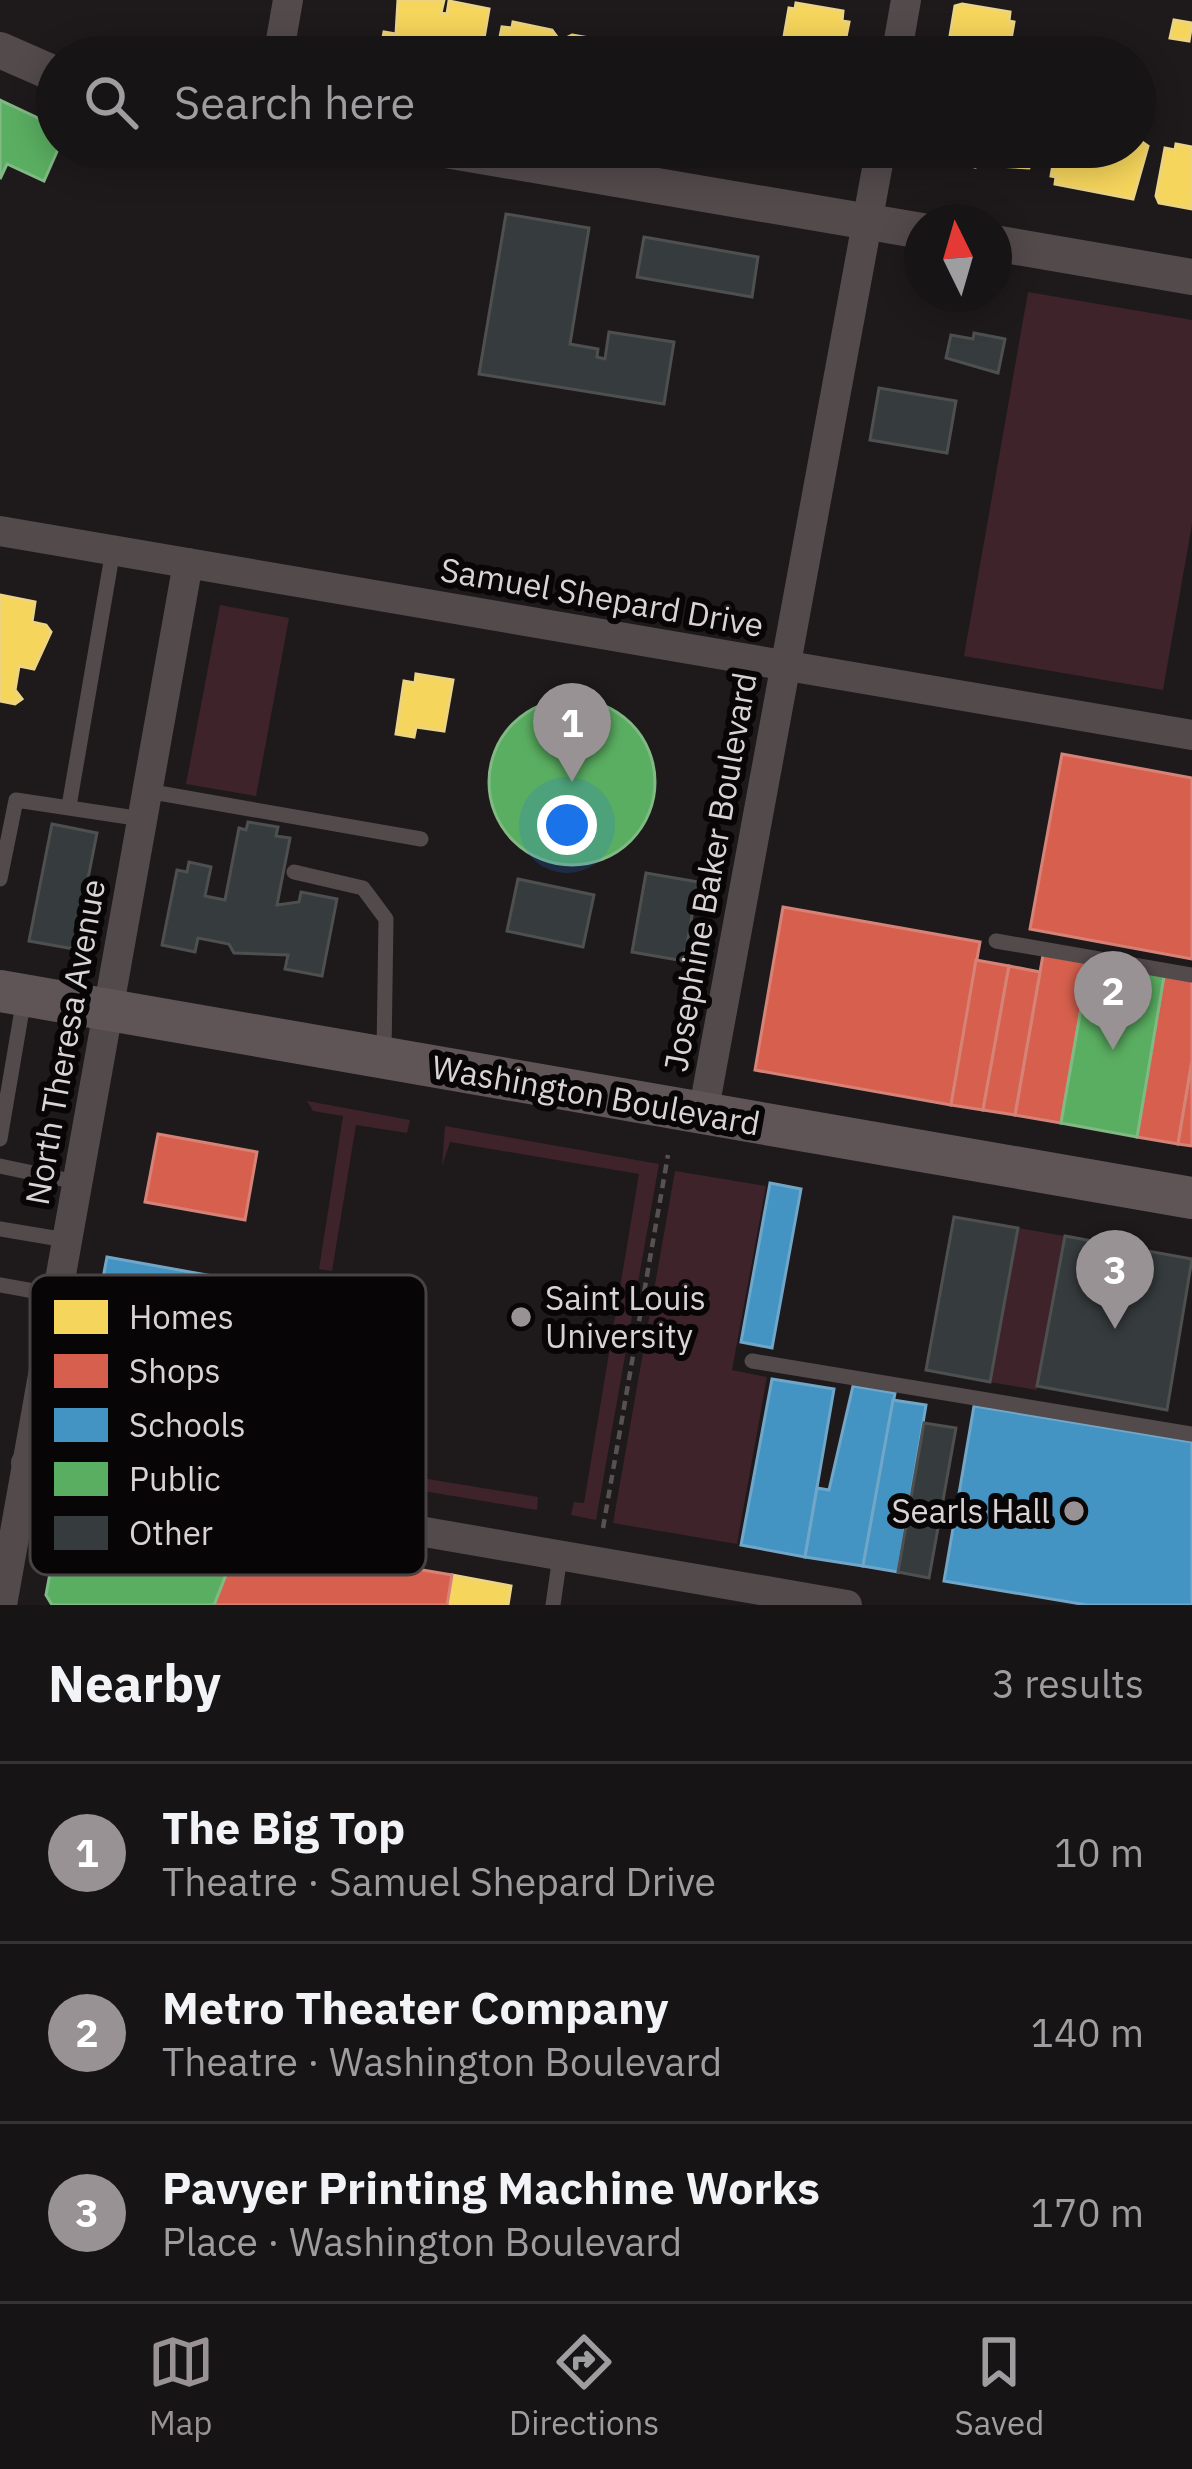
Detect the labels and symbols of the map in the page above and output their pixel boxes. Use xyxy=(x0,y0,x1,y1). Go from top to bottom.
north arrow xyxy=(904,204,1012,312)
street label: Samuel Shepard Drive xyxy=(437,547,767,646)
street label: Josephine Baker Boulevard xyxy=(653,669,766,1075)
pin: 1 xyxy=(533,683,611,782)
your location xyxy=(537,795,597,855)
street label: North Theresa Avenue xyxy=(15,876,114,1208)
pin: 2 xyxy=(1074,951,1152,1050)
street label: Washington Boulevard xyxy=(429,1044,764,1145)
pin: 3 xyxy=(1076,1230,1154,1329)
legend xyxy=(30,1275,426,1575)
place label: Saint Louis University xyxy=(545,1276,706,1357)
text: Homes xyxy=(129,1295,234,1338)
marker: Saint Louis University xyxy=(508,1304,534,1330)
text: Shops xyxy=(129,1349,221,1392)
text: Schools xyxy=(129,1403,246,1446)
text: Public xyxy=(129,1457,221,1500)
place label: Searls Hall xyxy=(891,1489,1050,1532)
marker: Searls Hall xyxy=(1061,1498,1087,1524)
text: Other xyxy=(129,1511,213,1554)

